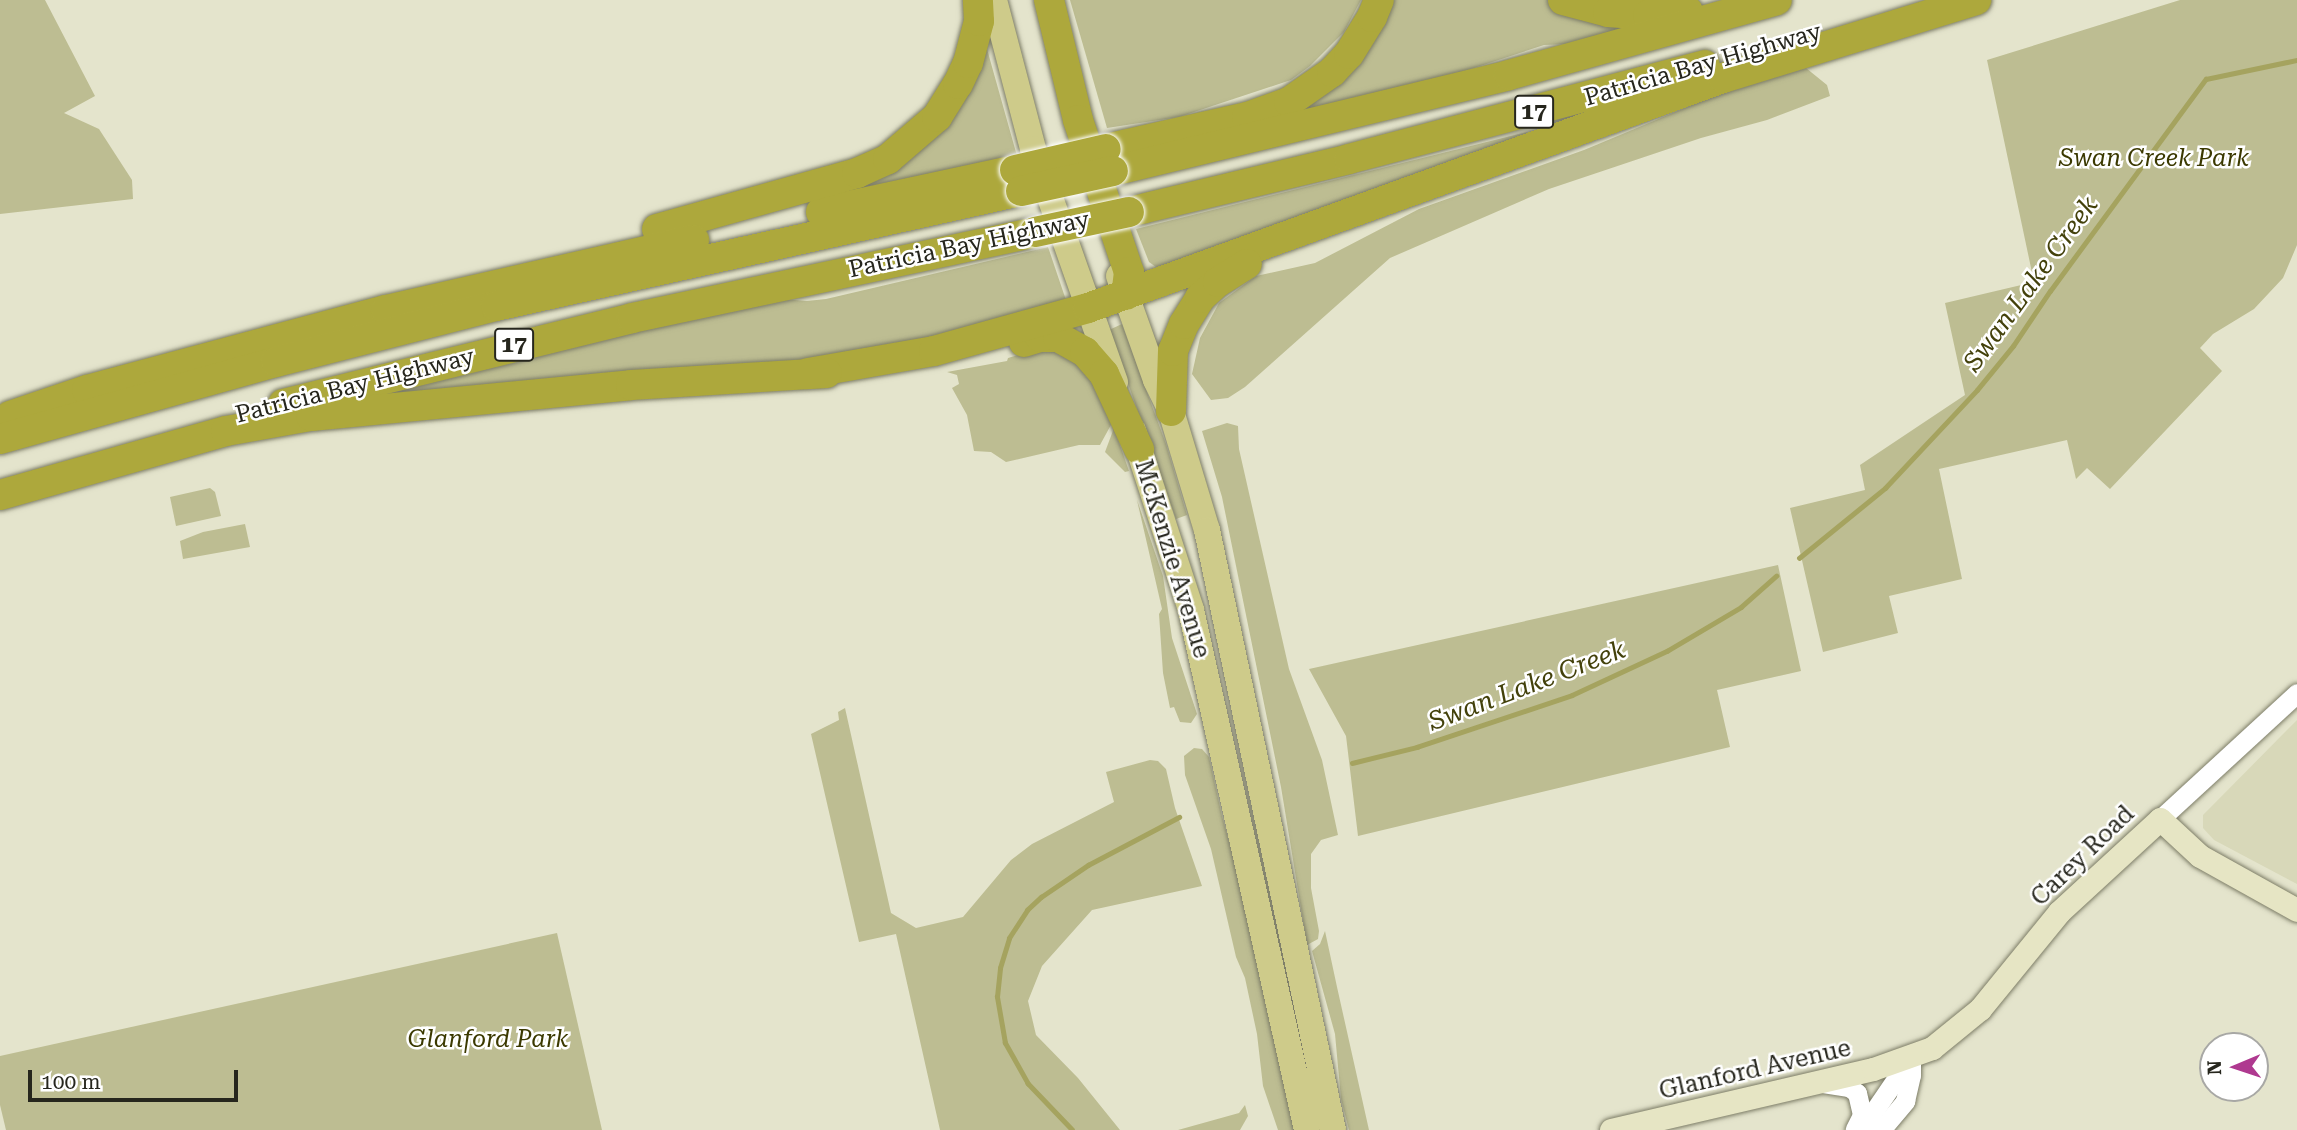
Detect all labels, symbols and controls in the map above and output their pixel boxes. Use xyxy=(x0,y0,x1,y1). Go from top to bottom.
street label: Patricia Bay Highway xyxy=(1581,17,1825,113)
road number: 17 xyxy=(1513,92,1555,132)
park label: Swan Creek Park xyxy=(2059,145,2249,173)
water label: Swan Lake Creek xyxy=(1957,191,2105,377)
street label: Patricia Bay Highway xyxy=(846,205,1092,285)
road number: 17 xyxy=(493,326,535,364)
street label: Patricia Bay Highway xyxy=(232,342,478,430)
street label: McKenzie Avenue xyxy=(1128,456,1216,662)
water label: Swan Lake Creek xyxy=(1424,634,1630,738)
street label: Carey Road xyxy=(2026,800,2140,912)
park label: Glanford Park xyxy=(408,1026,568,1054)
north arrow xyxy=(2199,1032,2269,1102)
street label: Glanford Avenue xyxy=(1656,1034,1854,1106)
scale bar xyxy=(32,1056,242,1100)
text: N xyxy=(2203,1060,2226,1075)
text: 100 m xyxy=(41,1070,101,1094)

